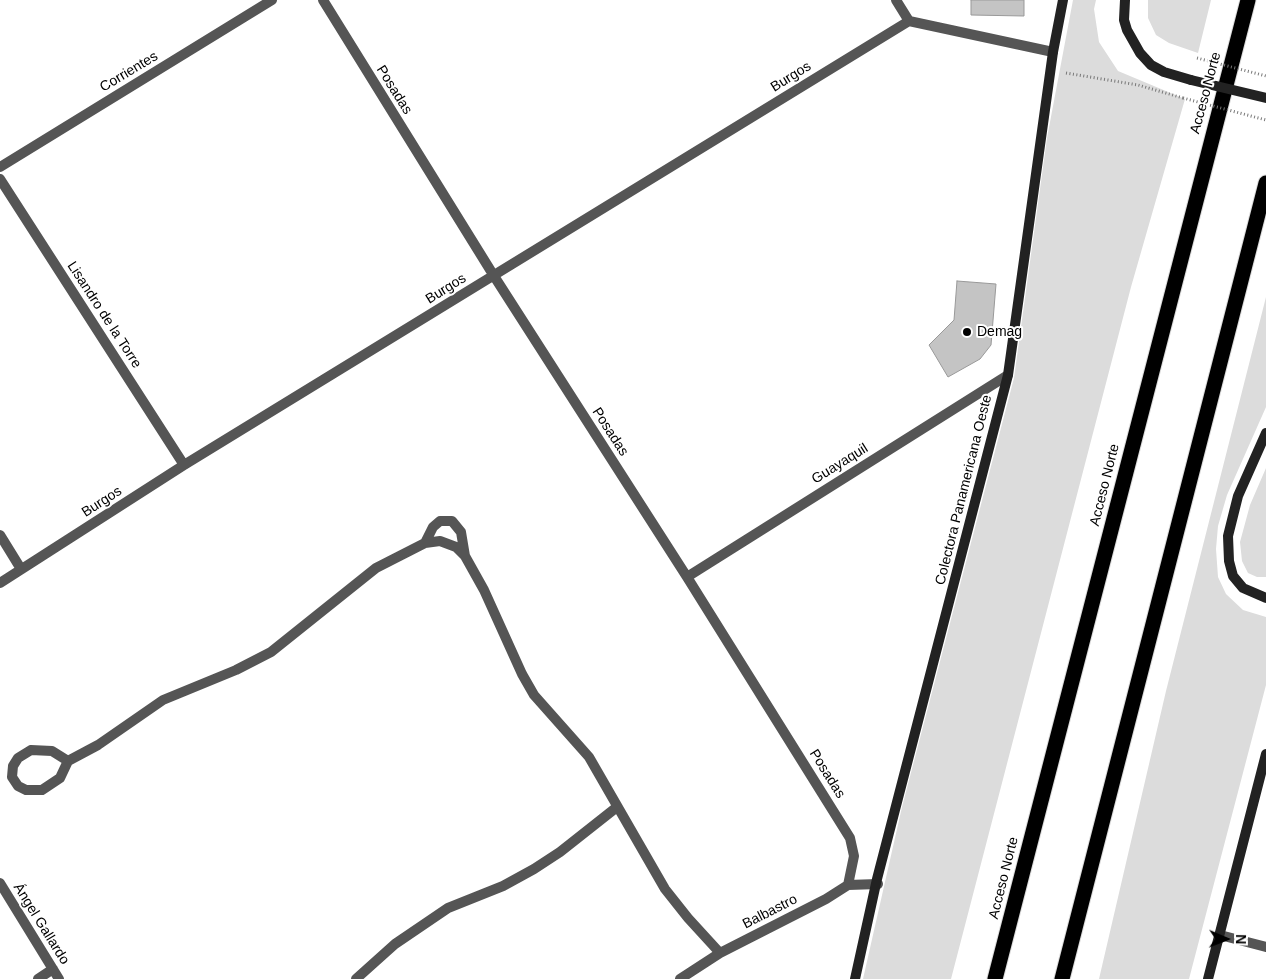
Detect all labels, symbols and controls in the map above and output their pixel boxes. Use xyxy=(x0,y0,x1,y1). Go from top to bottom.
street label: Corrientes xyxy=(97,48,161,96)
street label: Acceso Norte xyxy=(1187,50,1225,136)
street label: Burgos xyxy=(768,58,814,96)
street label: Posadas xyxy=(372,62,416,118)
street label: Lisandro de la Torre xyxy=(63,259,145,371)
street label: Burgos xyxy=(423,270,469,308)
place label: Demag xyxy=(977,324,1022,340)
marker: Demag xyxy=(961,326,973,338)
street label: Colectora Panamericana Oeste xyxy=(932,393,996,587)
street label: Posadas xyxy=(588,405,632,459)
street label: Guayaquil xyxy=(809,440,871,488)
street label: Acceso Norte xyxy=(1087,442,1123,528)
street label: Burgos xyxy=(79,483,125,521)
street label: Posadas xyxy=(805,746,849,802)
street label: Acceso Norte xyxy=(986,835,1022,921)
street label: Ángel Gallardo xyxy=(9,880,73,968)
street label: Balbastro xyxy=(740,891,800,933)
north arrow xyxy=(1201,914,1251,964)
text: N xyxy=(1233,934,1249,944)

